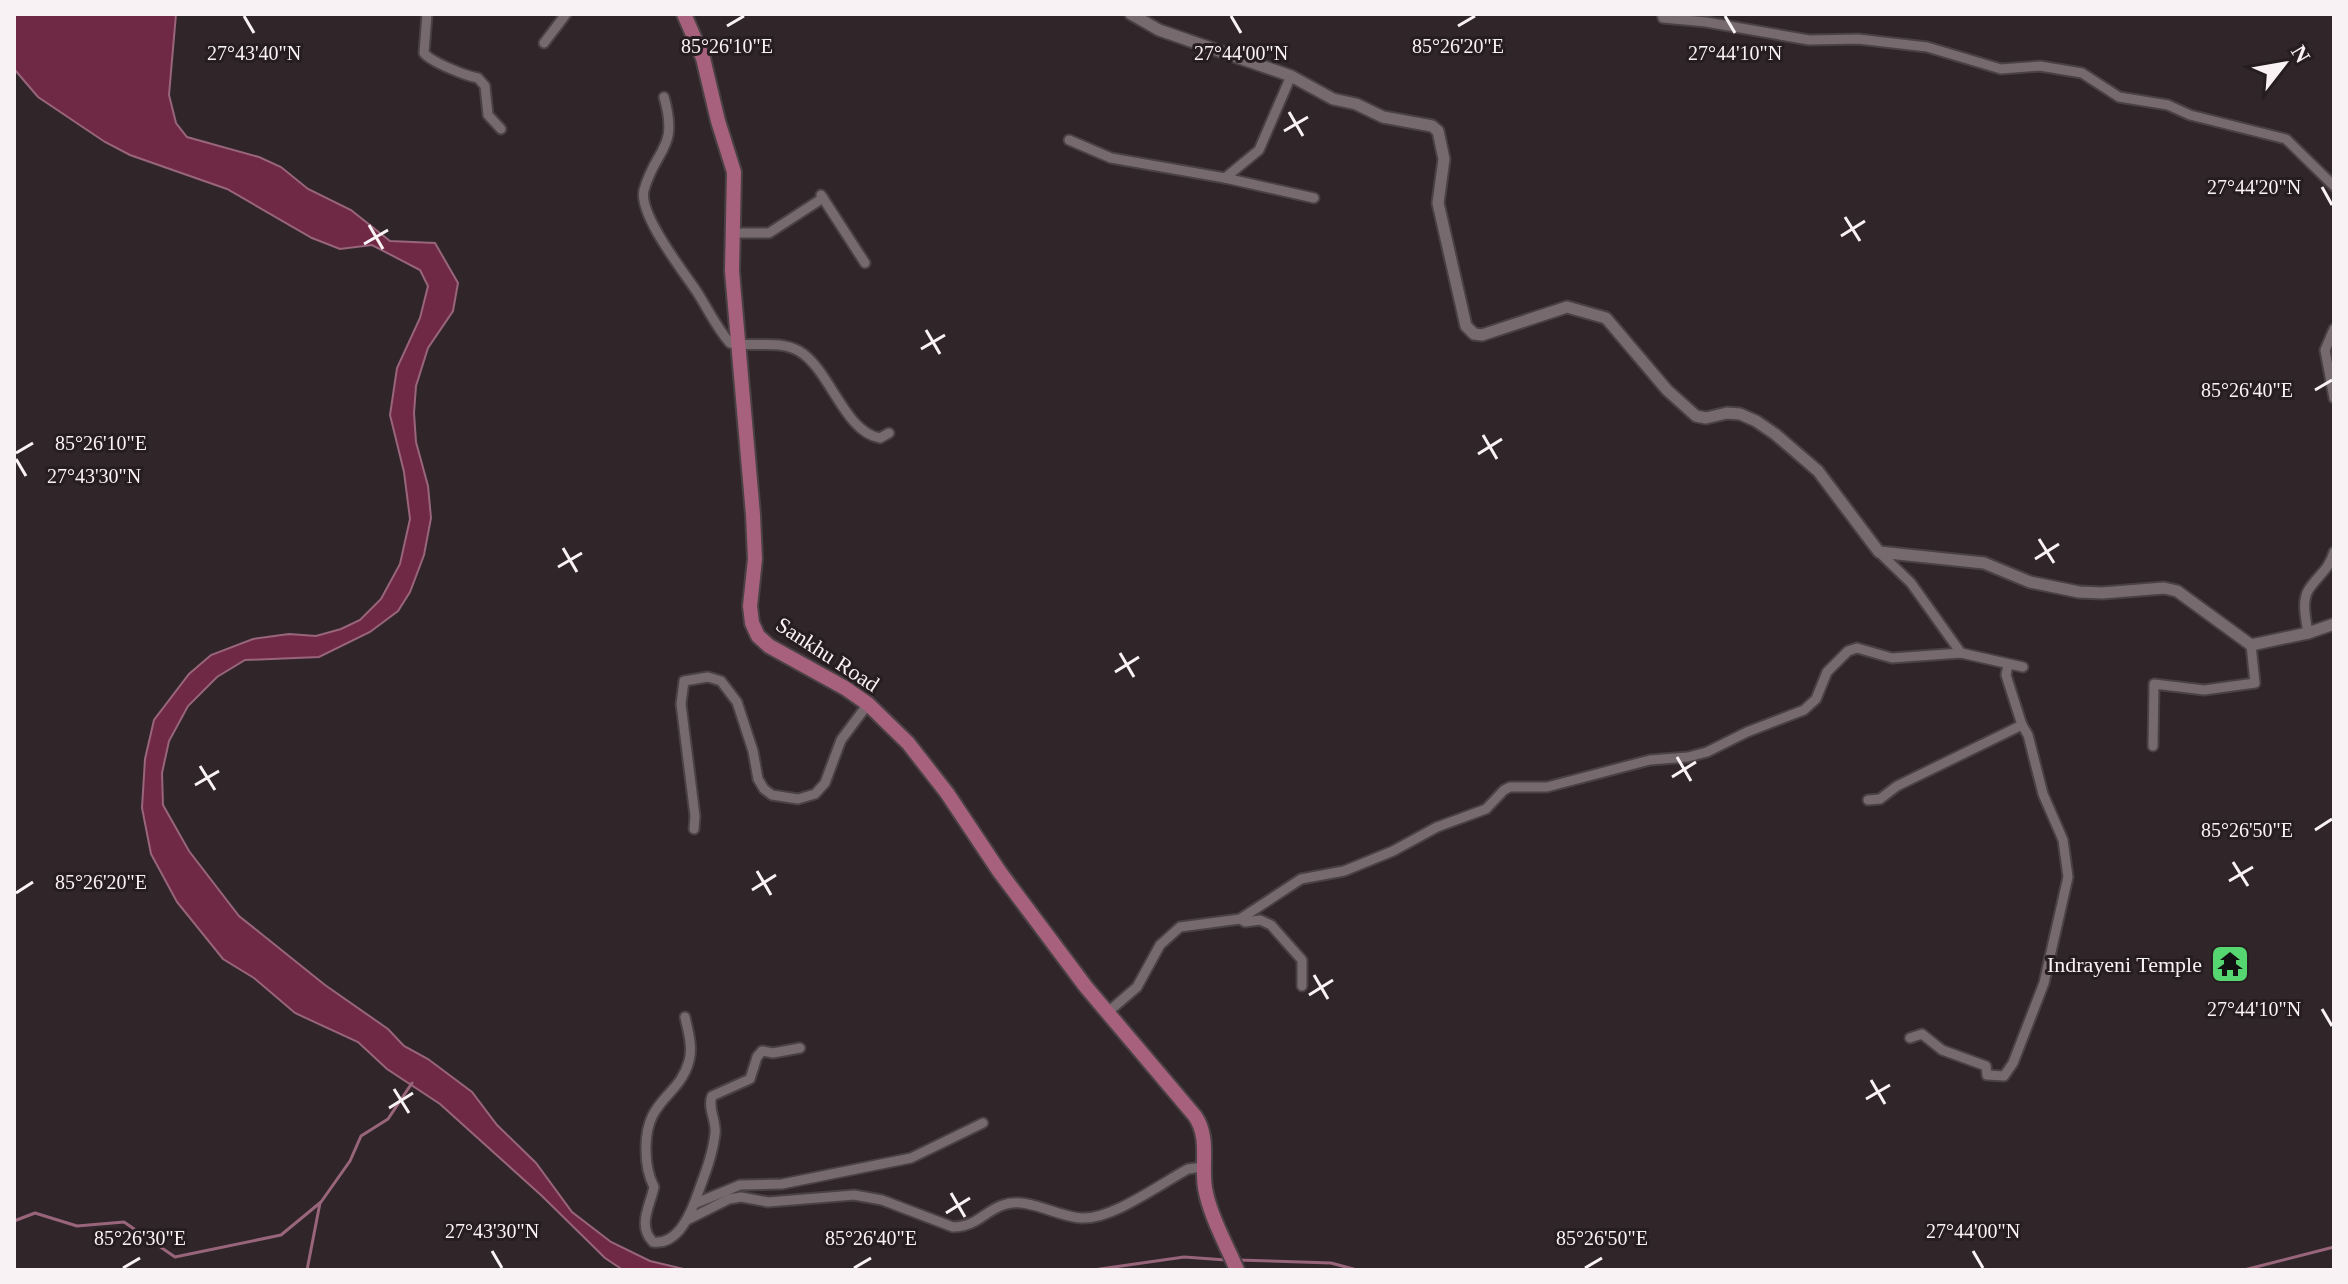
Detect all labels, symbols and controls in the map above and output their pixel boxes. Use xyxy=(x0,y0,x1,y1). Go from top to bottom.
north arrow xyxy=(2244,24,2324,104)
text: 85°26'10"E xyxy=(681,35,773,57)
text: 85°26'20"E xyxy=(1412,35,1504,57)
text: N xyxy=(2286,41,2316,67)
text: 27°43'40"N xyxy=(207,42,301,64)
text: 27°44'00"N xyxy=(1194,42,1288,64)
text: 27°44'10"N xyxy=(1688,42,1782,64)
text: 27°44'20"N xyxy=(2207,176,2301,198)
text: 85°26'40"E xyxy=(2201,379,2293,401)
text: 85°26'10"E xyxy=(55,432,147,454)
text: 27°43'30"N xyxy=(47,465,141,487)
street label: Sankhu Road xyxy=(771,612,884,697)
text: 85°26'50"E xyxy=(2201,819,2293,841)
text: 85°26'20"E xyxy=(55,871,147,893)
temple icon: Indrayeni Temple xyxy=(2209,943,2251,985)
place label: Indrayeni Temple xyxy=(2047,952,2202,977)
text: 27°44'10"N xyxy=(2207,998,2301,1020)
text: 27°43'30"N xyxy=(445,1220,539,1242)
text: 27°44'00"N xyxy=(1926,1220,2020,1242)
text: 85°26'30"E xyxy=(94,1227,186,1249)
text: 85°26'40"E xyxy=(825,1227,917,1249)
text: 85°26'50"E xyxy=(1556,1227,1648,1249)

